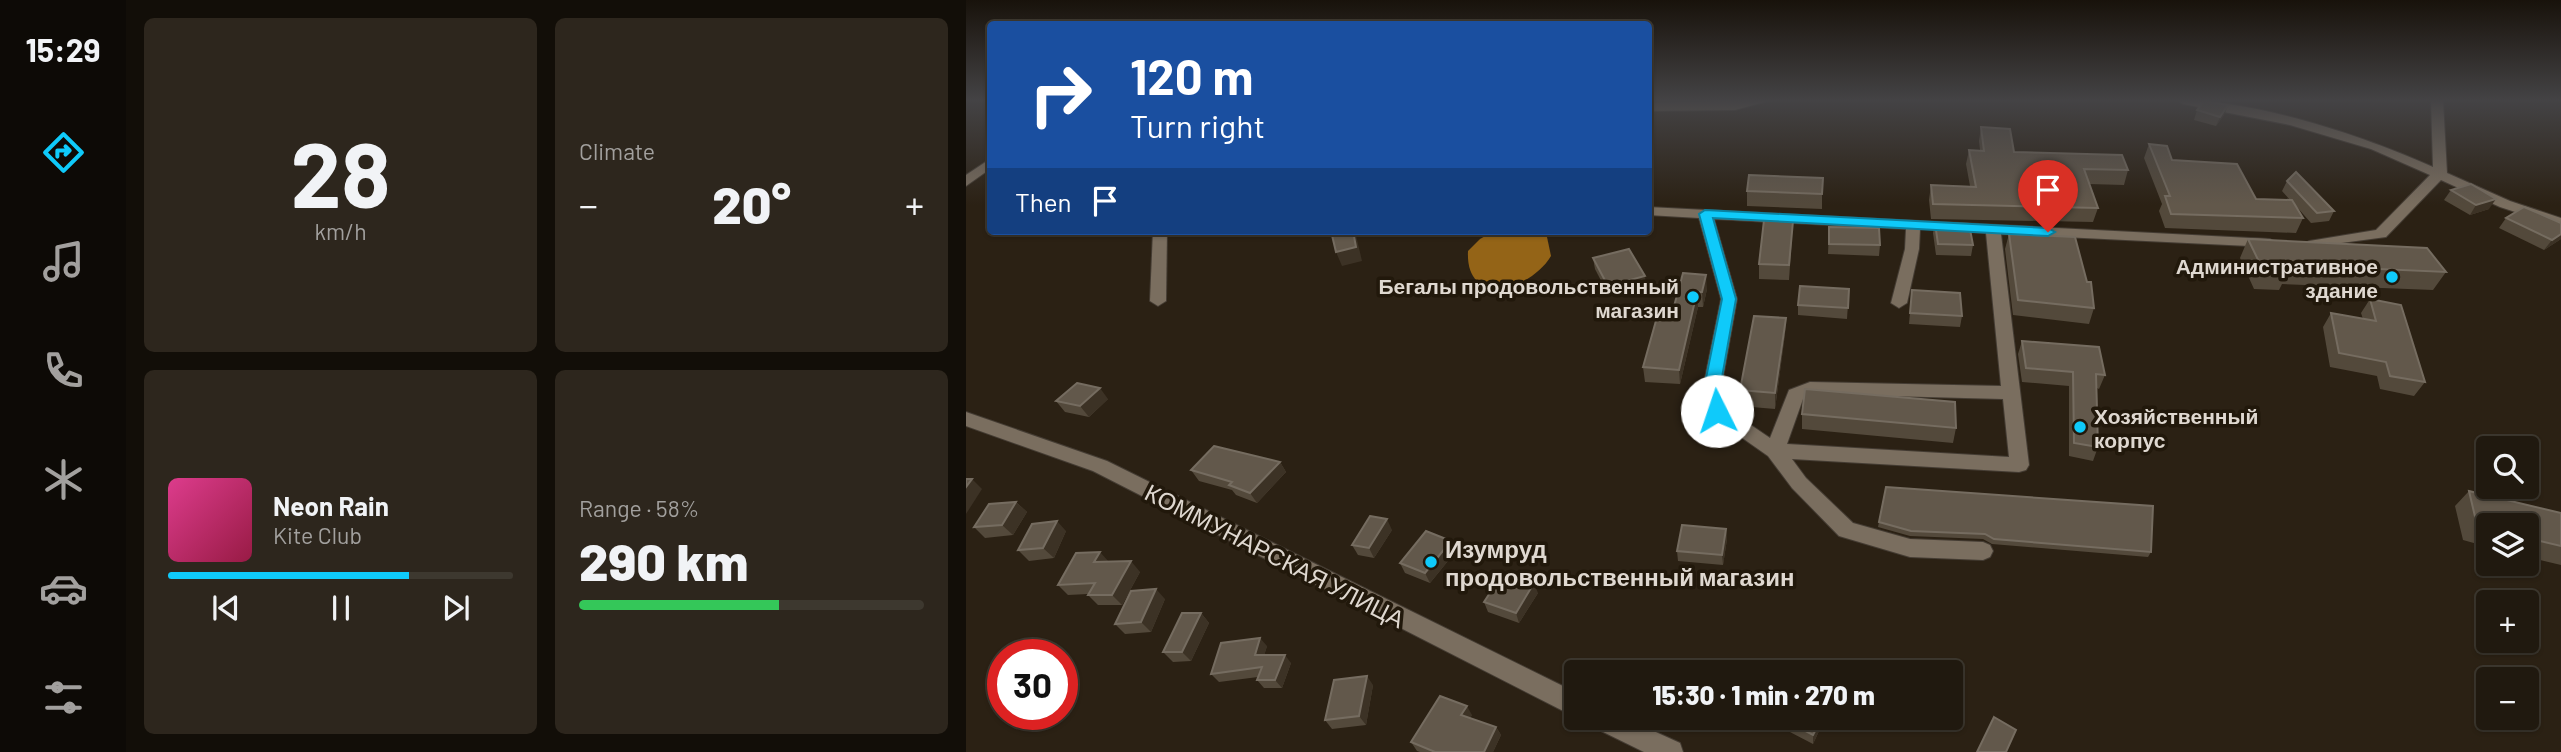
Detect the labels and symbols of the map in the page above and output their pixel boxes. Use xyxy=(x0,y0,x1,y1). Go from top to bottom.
pin xyxy=(2018,160,2078,232)
place label: Административное здание xyxy=(2176,253,2378,302)
marker: Административное здание xyxy=(2384,269,2400,285)
place label: Бегалы продовольственный магазин xyxy=(1378,273,1679,322)
marker: Бегалы продовольственный магазин xyxy=(1685,289,1701,305)
position arrow xyxy=(1680,374,1754,448)
place label: Хозяйственный корпус xyxy=(2094,403,2258,452)
marker: Хозяйственный корпус xyxy=(2072,419,2088,435)
street label: КОММУНАРСКАЯ УЛИЦА xyxy=(1140,477,1410,633)
place label: Изумруд продовольственный магазин xyxy=(1445,534,1794,591)
marker: Изумруд продовольственный магазин xyxy=(1423,554,1439,570)
speed limit sign: 30 xyxy=(987,639,1078,730)

